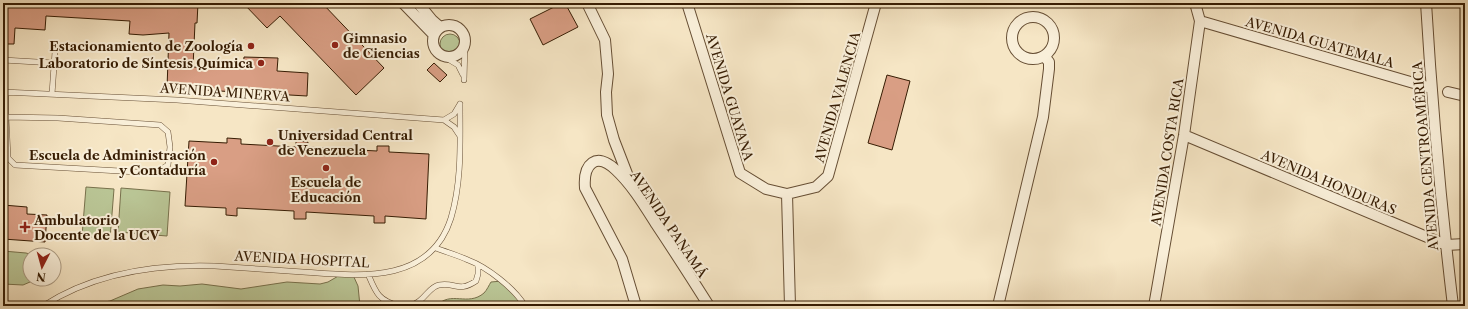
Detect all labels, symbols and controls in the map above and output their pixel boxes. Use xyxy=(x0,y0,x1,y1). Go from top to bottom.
street label: AVENIDA GUATEMALA xyxy=(1243,13,1396,71)
street label: AVENIDA VALENCIA xyxy=(810,29,863,165)
place label: Gimnasio de Ciencias xyxy=(343,30,420,61)
street label: AVENIDA GUAYANA xyxy=(703,31,757,163)
place label: Estacionamiento de Zoología xyxy=(49,38,243,54)
marker: Gimnasio de Ciencias xyxy=(330,40,340,50)
marker: Estacionamiento de Zoología xyxy=(246,41,256,51)
place label: Laboratorio de Síntesis Química xyxy=(39,55,253,71)
marker: Laboratorio de Síntesis Química xyxy=(256,58,266,68)
street label: AVENIDA CENTROAMÉRICA xyxy=(1409,60,1441,252)
street label: AVENIDA COSTA RICA xyxy=(1147,77,1187,228)
street label: AVENIDA MINERVA xyxy=(159,79,291,105)
place label: Universidad Central de Venezuela xyxy=(278,127,413,158)
marker: Universidad Central de Venezuela xyxy=(265,137,275,147)
street label: AVENIDA HONDURAS xyxy=(1258,146,1399,218)
place label: Escuela de Administración y Contaduría xyxy=(29,147,206,178)
marker: Escuela de Administración y Contaduría xyxy=(209,157,219,167)
marker: Escuela de Educación xyxy=(321,163,331,173)
street label: AVENIDA PANAMÁ xyxy=(627,167,711,281)
place label: Escuela de Educación xyxy=(291,174,362,205)
place label: Ambulatorio Docente de la UCV xyxy=(33,212,160,243)
marker: Ambulatorio Docente de la UCV xyxy=(19,221,31,233)
north arrow xyxy=(22,247,62,287)
street label: AVENIDA HOSPITAL xyxy=(233,247,370,271)
text: N xyxy=(35,269,46,284)

